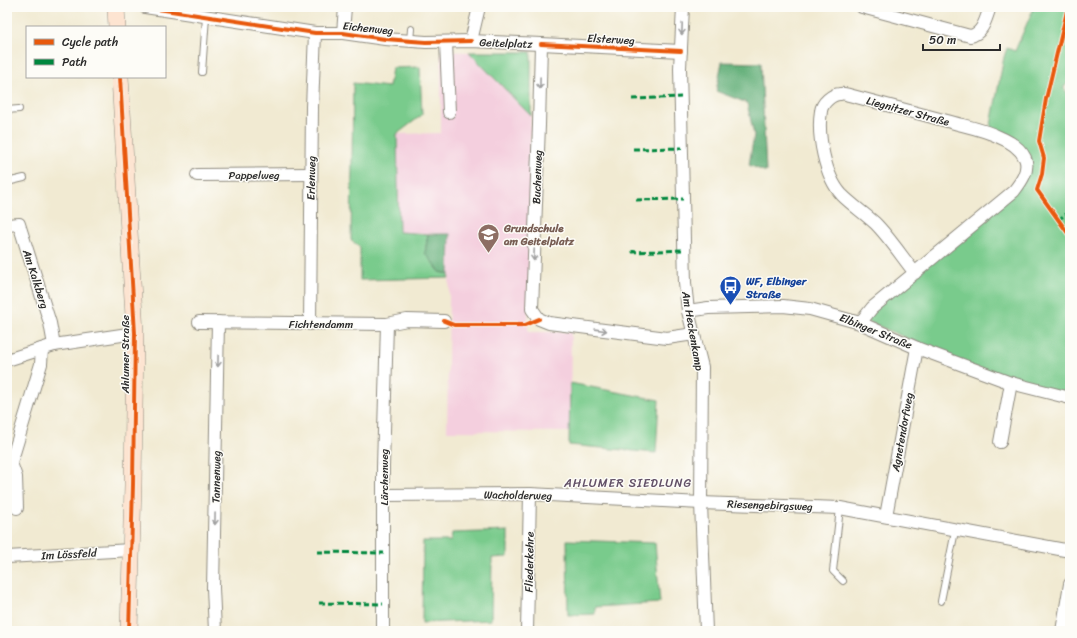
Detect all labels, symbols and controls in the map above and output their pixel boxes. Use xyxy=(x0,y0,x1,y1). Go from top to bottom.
street label: Eichenweg xyxy=(342,16,394,41)
one-way arrow xyxy=(678,22,685,35)
legend xyxy=(26,26,166,78)
scale bar xyxy=(923,26,1000,52)
street label: Elsterweg xyxy=(587,29,636,50)
text: 50 m xyxy=(929,29,956,51)
text: Cycle path xyxy=(62,31,118,53)
street label: Geitelplatz xyxy=(479,33,534,54)
text: Path xyxy=(62,51,87,73)
one-way arrow xyxy=(536,76,544,89)
street label: Liegnitzer Straße xyxy=(864,91,952,132)
street label: Buchenweg xyxy=(527,149,548,204)
street label: Erlenweg xyxy=(302,155,321,200)
street label: Pappelweg xyxy=(228,166,280,185)
place label: Grundschule am Geitelplatz xyxy=(503,219,575,251)
school or university icon: Grundschule am Geitelplatz xyxy=(476,221,502,254)
street label: Am Kalkberg xyxy=(17,246,54,312)
one-way arrow xyxy=(531,248,538,261)
place label: WF, Elbinger Straße xyxy=(745,272,808,304)
bus stop icon: WF, Elbinger Straße xyxy=(718,274,744,307)
street label: Am Heckenkamp xyxy=(676,289,709,373)
street label: Elbinger Straße xyxy=(836,308,916,355)
street label: Ahlumer Straße xyxy=(116,314,135,394)
street label: Fichtendamm xyxy=(289,315,354,334)
one-way arrow xyxy=(594,326,607,334)
one-way arrow xyxy=(214,354,221,367)
street label: Agnetendorfweg xyxy=(886,391,919,474)
street label: Lärchenweg xyxy=(375,448,394,505)
street label: Tannenweg xyxy=(207,450,226,503)
district label: AHLUMER SIEDLUNG xyxy=(563,472,692,494)
street label: Wacholderweg xyxy=(484,485,553,506)
street label: Riesengebirgsweg xyxy=(727,495,813,517)
one-way arrow xyxy=(211,512,219,525)
street label: Fliederkehre xyxy=(519,531,540,593)
street label: Im Lössfeld xyxy=(40,544,98,565)

